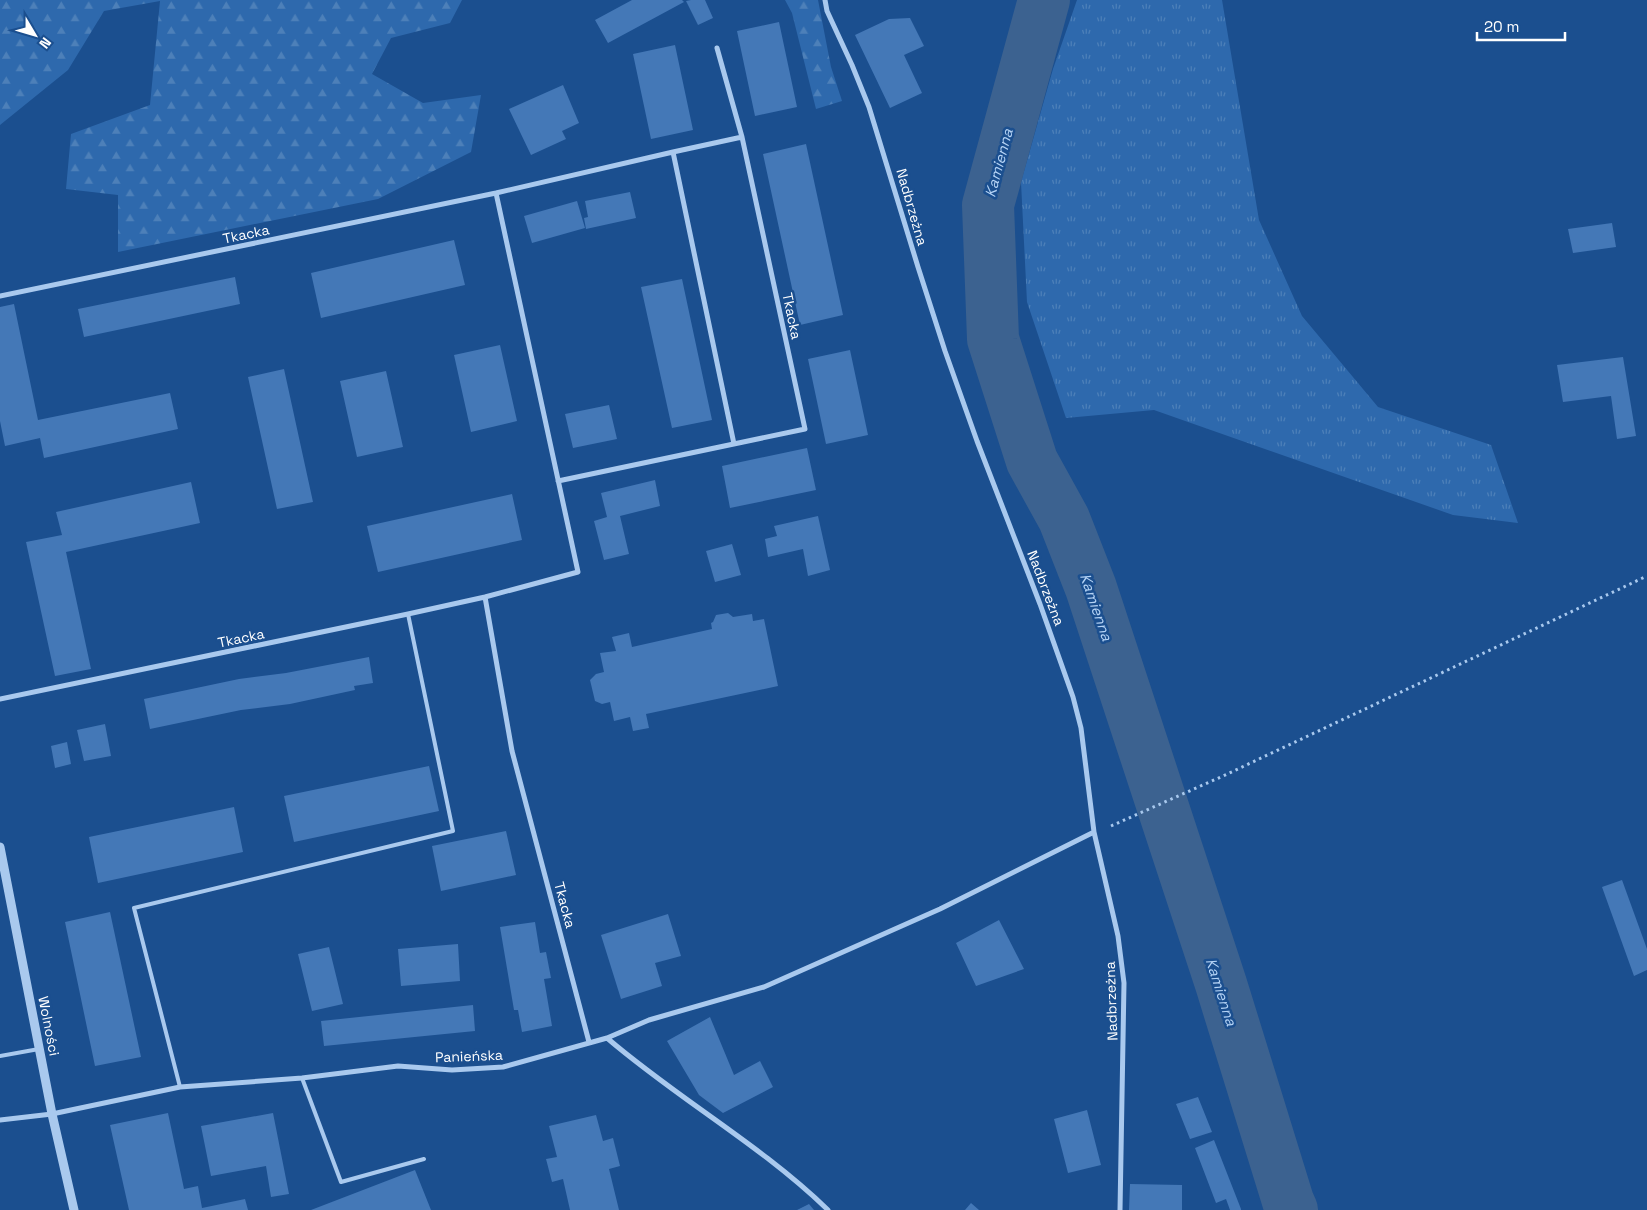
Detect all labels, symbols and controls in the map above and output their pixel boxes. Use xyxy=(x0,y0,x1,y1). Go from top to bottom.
north arrow xyxy=(10,10,60,60)
scale bar xyxy=(1477,10,1564,42)
text: 20 m xyxy=(1484,17,1519,36)
text: N xyxy=(35,34,55,52)
water label: Kamienna xyxy=(980,126,1017,199)
street label: Nadbrzeżna xyxy=(892,166,932,248)
street label: Tkacka xyxy=(221,220,271,248)
street label: Tkacka xyxy=(778,291,806,341)
street label: Nadbrzeżna xyxy=(1023,548,1069,628)
water label: Kamienna xyxy=(1076,571,1117,643)
street label: Tkacka xyxy=(216,624,266,652)
street label: Tkacka xyxy=(550,880,580,930)
water label: Kamienna xyxy=(1202,956,1241,1029)
street label: Nadbrzeżna xyxy=(1101,961,1121,1041)
street label: Wolności xyxy=(34,995,64,1057)
street label: Panieńska xyxy=(435,1046,503,1066)

